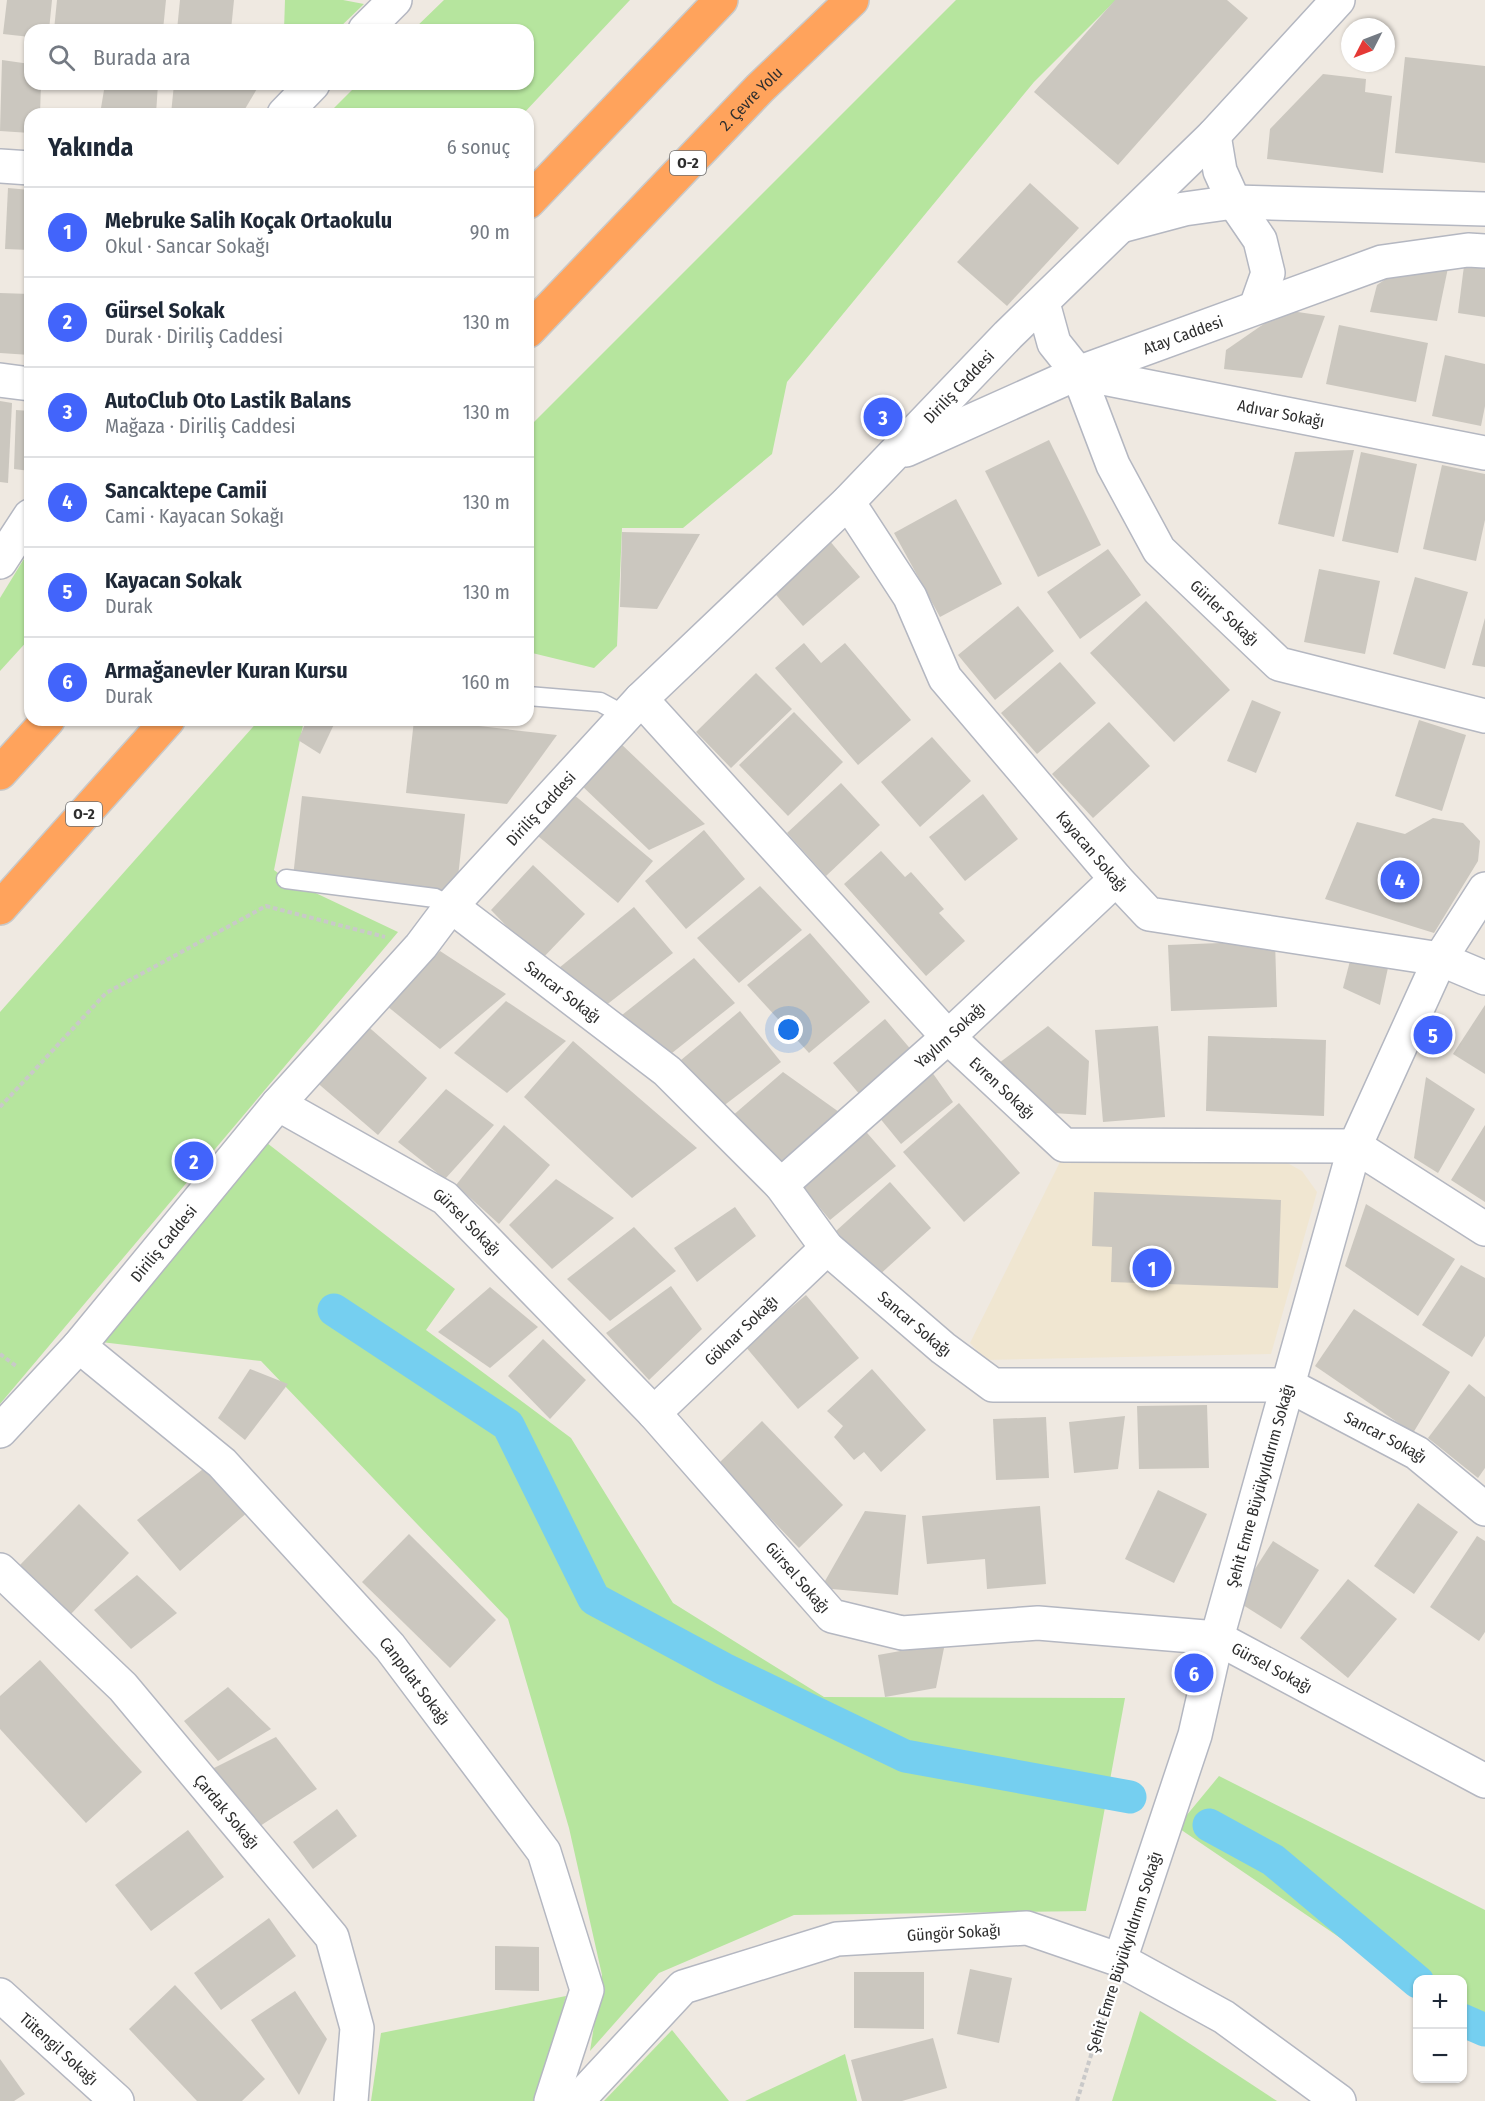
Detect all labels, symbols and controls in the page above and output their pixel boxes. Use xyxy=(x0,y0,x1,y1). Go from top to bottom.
north arrow xyxy=(1341,18,1395,72)
search box xyxy=(24,24,534,90)
icon: search xyxy=(45,41,78,74)
text: Burada ara xyxy=(93,44,191,71)
street label: 2. Çevre Yolu xyxy=(715,62,786,134)
text: Yakında xyxy=(48,132,133,163)
text: 6 sonuç xyxy=(447,135,510,159)
road number: O-2 xyxy=(670,151,706,175)
text: Mebruke Salih Koçak Ortaokulu xyxy=(105,207,392,234)
text: 1 xyxy=(63,220,72,244)
text: 90 m xyxy=(470,220,510,244)
text: Okul · Sancar Sokağı xyxy=(105,234,270,258)
text: Gürsel Sokak xyxy=(105,297,225,324)
text: 2 xyxy=(63,310,72,334)
text: 130 m xyxy=(463,310,510,334)
street label: Atay Caddesi xyxy=(1140,311,1225,358)
text: Durak · Diriliş Caddesi xyxy=(105,324,283,348)
street label: Diriliş Caddesi xyxy=(919,346,998,427)
text: AutoClub Oto Lastik Balans xyxy=(105,387,351,414)
pin: 3 xyxy=(864,394,902,440)
street label: Adıvar Sokağı xyxy=(1236,395,1326,431)
text: 3 xyxy=(63,400,72,424)
text: 130 m xyxy=(463,400,510,424)
text: Mağaza · Diriliş Caddesi xyxy=(105,414,296,438)
text: Sancaktepe Camii xyxy=(105,477,267,504)
text: 4 xyxy=(62,490,73,514)
text: 130 m xyxy=(463,490,510,514)
text: Cami · Kayacan Sokağı xyxy=(105,504,284,528)
text: Kayacan Sokak xyxy=(105,567,242,594)
street label: Gürler Sokağı xyxy=(1187,576,1263,650)
text: 5 xyxy=(63,580,72,604)
text: 130 m xyxy=(463,580,510,604)
text: Durak xyxy=(105,594,153,618)
text: Armağanevler Kuran Kursu xyxy=(105,657,348,684)
text: 6 xyxy=(62,670,73,694)
text: 160 m xyxy=(462,670,510,694)
text: Durak xyxy=(105,684,153,708)
street label: Diriliş Caddesi xyxy=(502,767,579,849)
road number: O-2 xyxy=(66,802,102,826)
street label: Kayacan Sokağı xyxy=(1053,807,1132,895)
pin: 4 xyxy=(1380,858,1420,902)
street label: Sancar Sokağı xyxy=(521,956,605,1027)
street label: Yaylım Sokağı xyxy=(911,998,989,1072)
pin: 5 xyxy=(1414,1012,1452,1058)
your location xyxy=(774,1015,803,1044)
street label: Evren Sokağı xyxy=(966,1053,1039,1123)
pin: 2 xyxy=(174,1138,214,1184)
street label: Gürsel Sokağı xyxy=(430,1184,505,1260)
street label: Diriliş Caddesi xyxy=(126,1201,201,1286)
pin: 1 xyxy=(1132,1246,1172,1290)
street label: Sancar Sokağı xyxy=(874,1287,955,1361)
street label: Göknar Sokağı xyxy=(700,1291,781,1369)
street label: Şehit Emre Büyükyıldırım Sokağı xyxy=(1222,1382,1297,1589)
street label: Sancar Sokağı xyxy=(1341,1407,1431,1467)
street label: Gürsel Sokağı xyxy=(762,1538,834,1617)
street label: Canpolat Sokağı xyxy=(376,1633,454,1728)
street label: Gürsel Sokağı xyxy=(1229,1638,1316,1697)
pin: 6 xyxy=(1174,1650,1214,1696)
street label: Çardak Sokağı xyxy=(190,1770,264,1853)
street label: Şehit Emre Büyükyıldırım Sokağı xyxy=(1082,1849,1166,2055)
street label: Güngör Sokağı xyxy=(906,1920,1001,1944)
map controls xyxy=(1413,1975,1467,2083)
button: + xyxy=(1413,1975,1467,2029)
street label: Tütengil Sokağı xyxy=(16,2008,102,2089)
button: − xyxy=(1413,2029,1467,2083)

